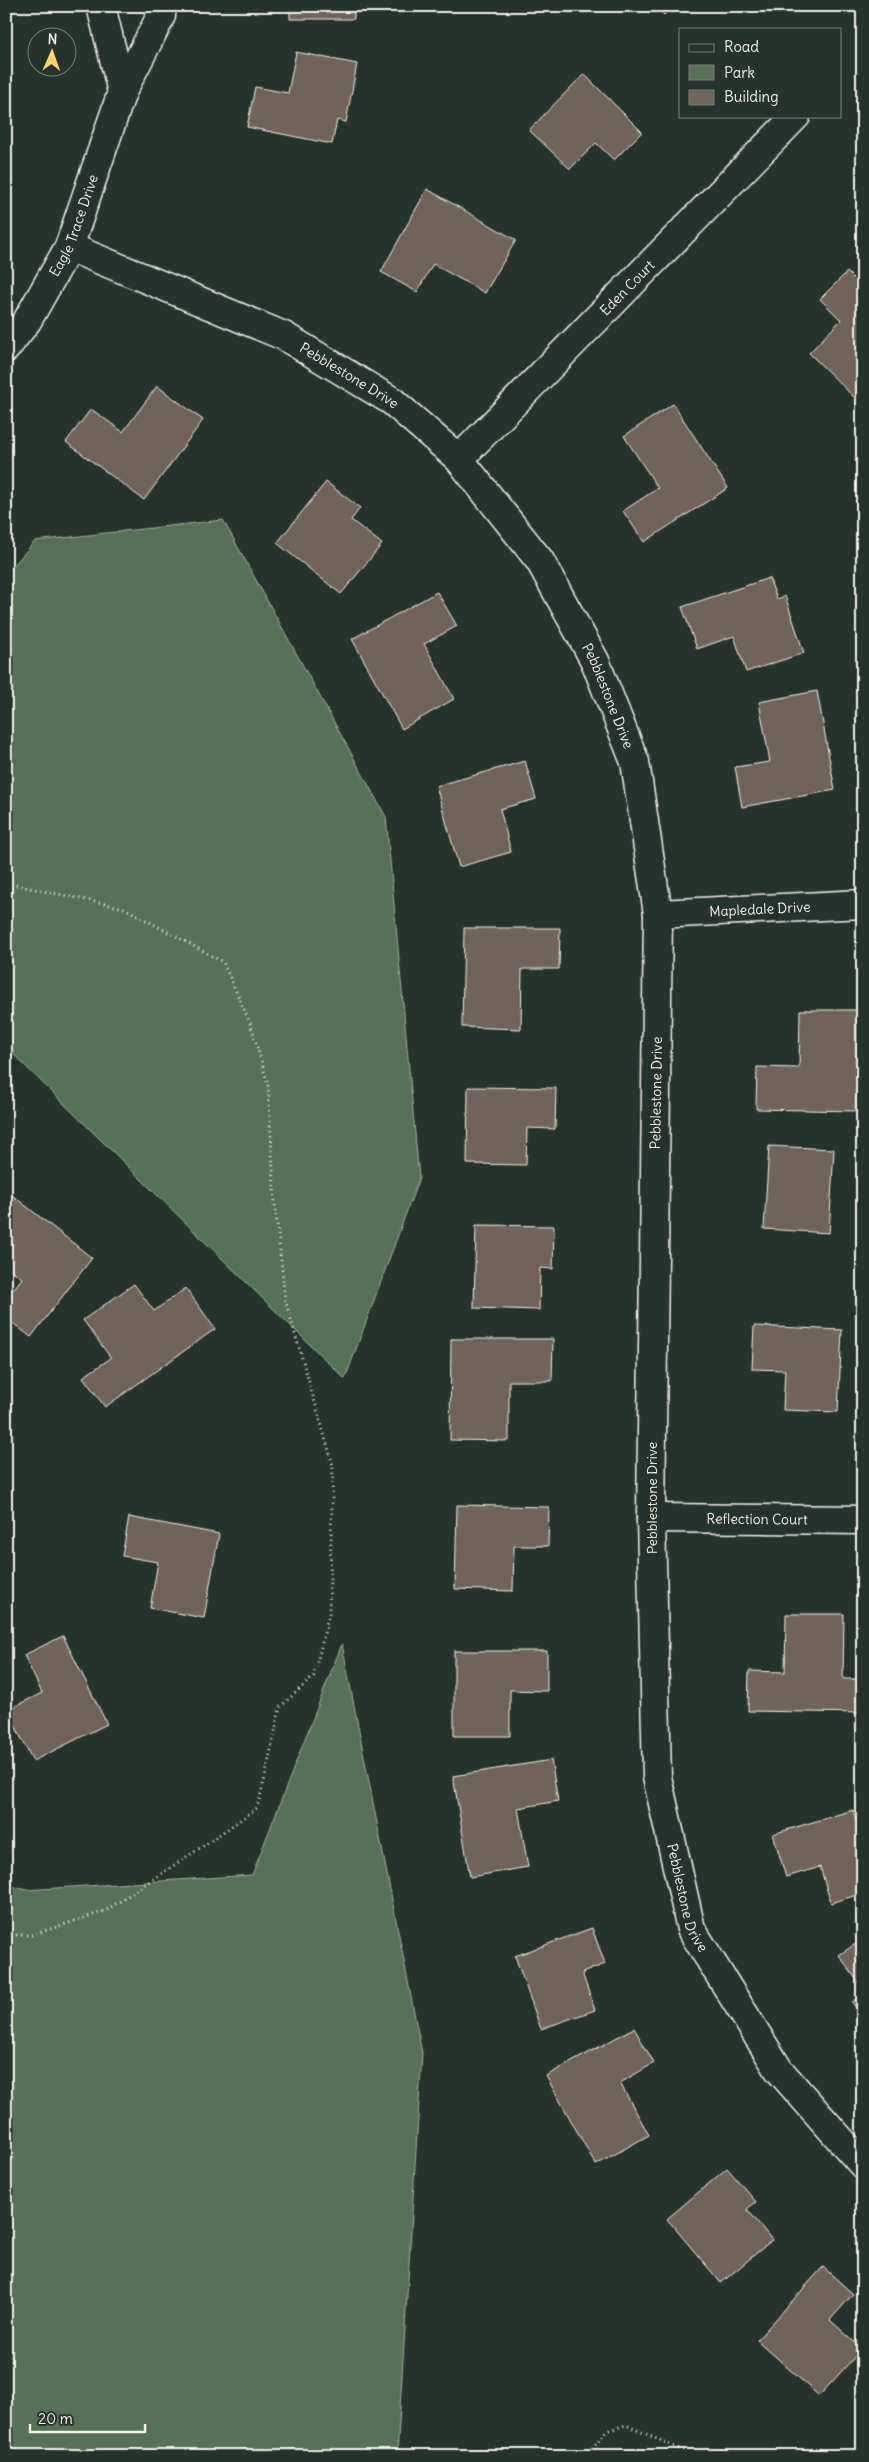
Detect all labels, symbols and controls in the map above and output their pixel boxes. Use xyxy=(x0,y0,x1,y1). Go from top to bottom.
north arrow xyxy=(28,28,78,78)
legend xyxy=(679,28,842,118)
text: N xyxy=(47,30,58,48)
text: Road xyxy=(724,37,759,56)
text: Park xyxy=(724,63,755,82)
text: Building xyxy=(724,87,779,106)
street label: Eagle Trace Drive xyxy=(45,172,102,280)
street label: Eden Court xyxy=(596,256,659,319)
street label: Pebblestone Drive xyxy=(296,339,403,412)
street label: Pebblestone Drive xyxy=(578,640,638,751)
street label: Mapledale Drive xyxy=(709,898,811,920)
street label: Pebblestone Drive xyxy=(646,1037,666,1149)
street label: Pebblestone Drive xyxy=(643,1442,661,1554)
street label: Reflection Court xyxy=(706,1510,808,1528)
street label: Pebblestone Drive xyxy=(663,1842,712,1955)
scale bar xyxy=(30,2402,145,2434)
text: 20 m xyxy=(38,2409,73,2428)

